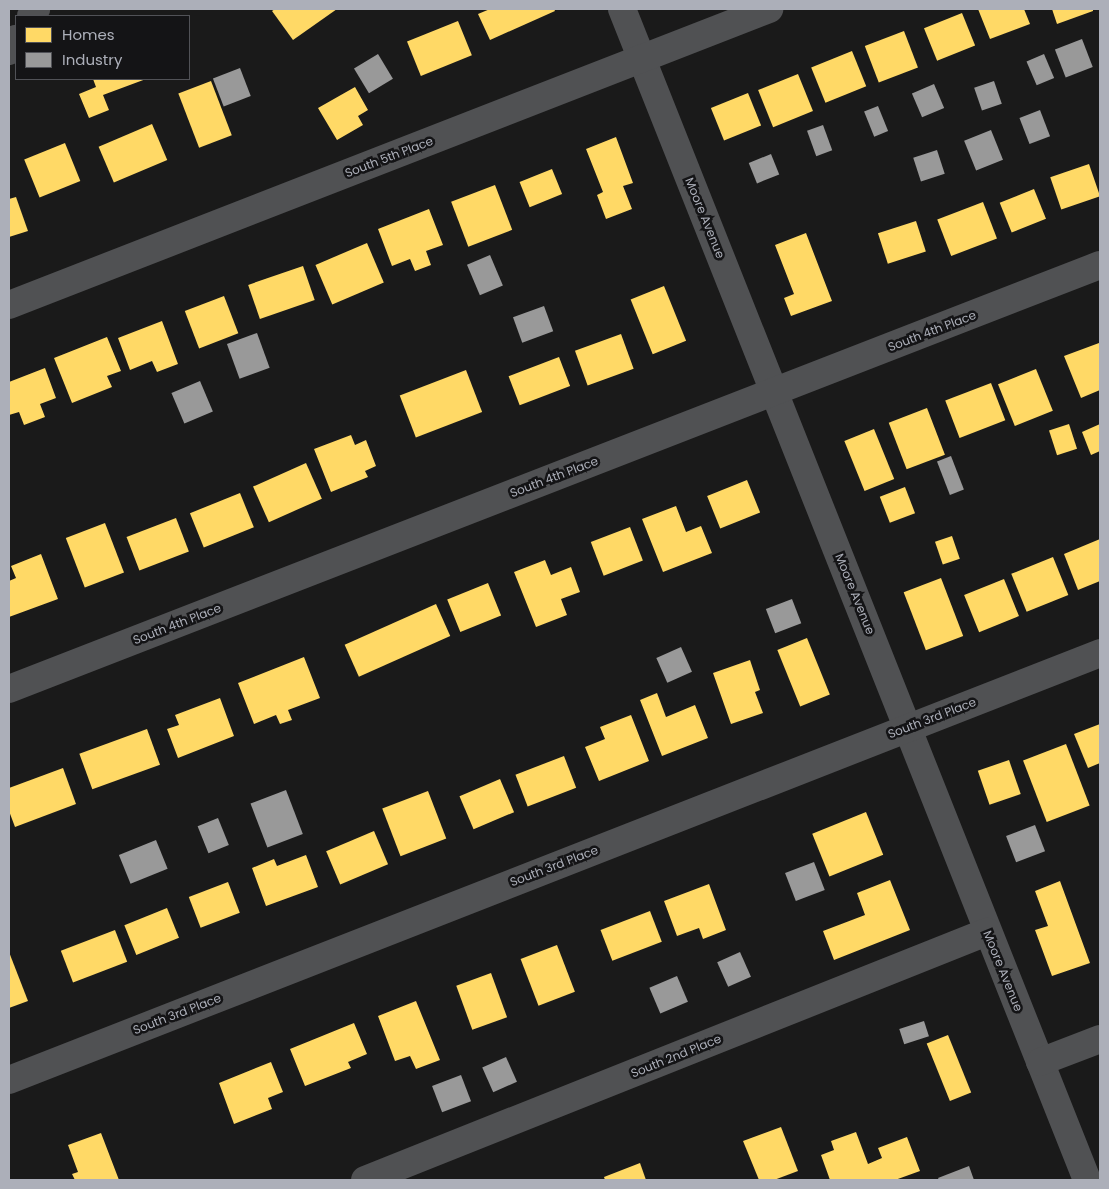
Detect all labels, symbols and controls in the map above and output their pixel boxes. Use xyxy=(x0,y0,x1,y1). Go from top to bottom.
legend xyxy=(15,15,190,80)
text: Homes xyxy=(62,24,115,45)
text: Industry xyxy=(62,49,122,70)
street label: South 5th Place xyxy=(343,134,435,180)
street label: Moore Avenue xyxy=(682,175,728,261)
street label: South 4th Place xyxy=(886,308,978,354)
street label: South 4th Place xyxy=(508,454,600,500)
street label: Moore Avenue xyxy=(832,551,878,637)
street label: South 4th Place xyxy=(131,601,223,647)
street label: South 3rd Place xyxy=(886,695,978,741)
street label: South 3rd Place xyxy=(508,843,600,889)
street label: Moore Avenue xyxy=(980,928,1026,1014)
street label: South 3rd Place xyxy=(131,991,223,1037)
street label: South 2nd Place xyxy=(629,1031,723,1081)

